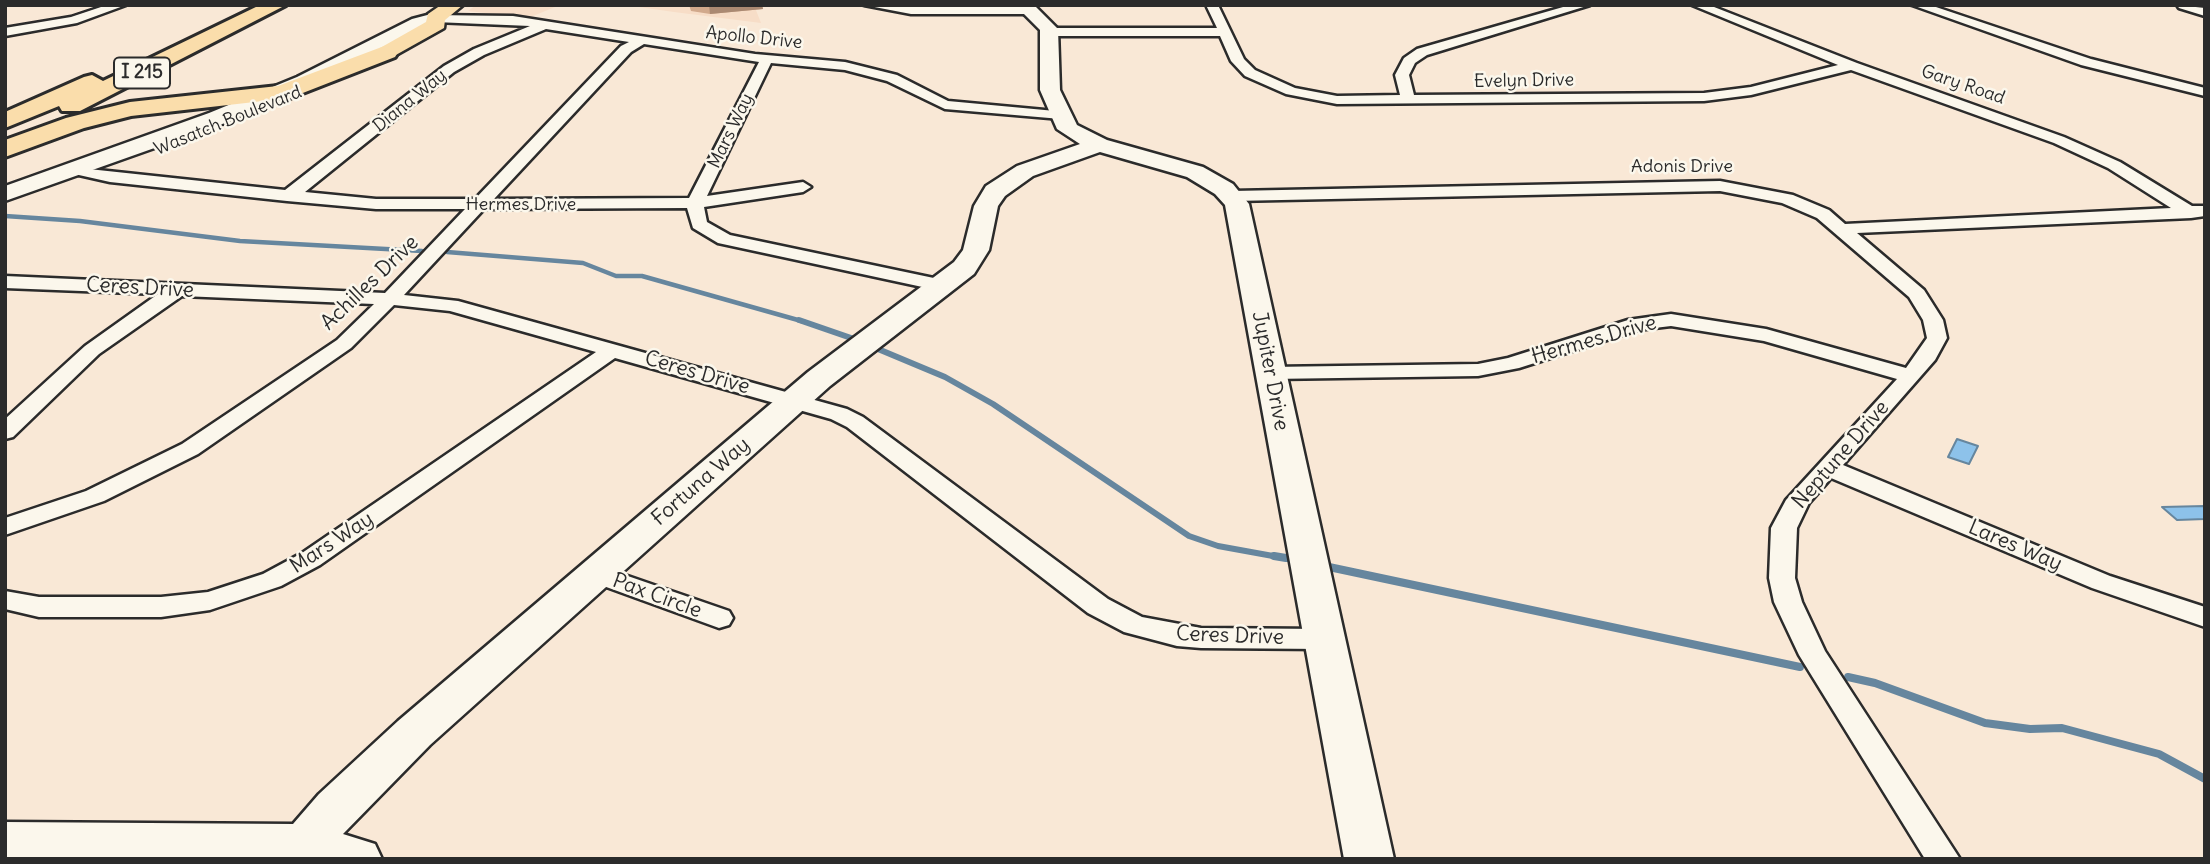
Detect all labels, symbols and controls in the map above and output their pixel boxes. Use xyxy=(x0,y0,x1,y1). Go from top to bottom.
street label: Apollo Drive xyxy=(705,22,803,54)
road number: I 215 xyxy=(114,58,170,88)
street label: Gary Road xyxy=(1918,61,2008,109)
street label: Diana Way xyxy=(369,65,451,137)
street label: Evelyn Drive xyxy=(1474,69,1574,93)
street label: Wasatch Boulevard xyxy=(151,82,305,160)
street label: Mars Way xyxy=(704,90,758,172)
street label: Adonis Drive xyxy=(1631,156,1733,178)
street label: Hermes Drive xyxy=(466,194,576,216)
street label: Achilles Drive xyxy=(316,230,424,336)
street label: Ceres Drive xyxy=(85,273,195,303)
street label: Jupiter Drive xyxy=(1246,309,1294,433)
street label: Hermes Drive xyxy=(1529,310,1659,370)
street label: Ceres Drive xyxy=(642,346,752,400)
street label: Neptune Drive xyxy=(1787,396,1895,514)
street label: Fortuna Way xyxy=(647,432,755,532)
street label: Mars Way xyxy=(286,507,378,579)
street label: Lares Way xyxy=(1964,515,2066,577)
street label: Pax Circle xyxy=(609,568,705,624)
street label: Ceres Drive xyxy=(1176,622,1284,650)

